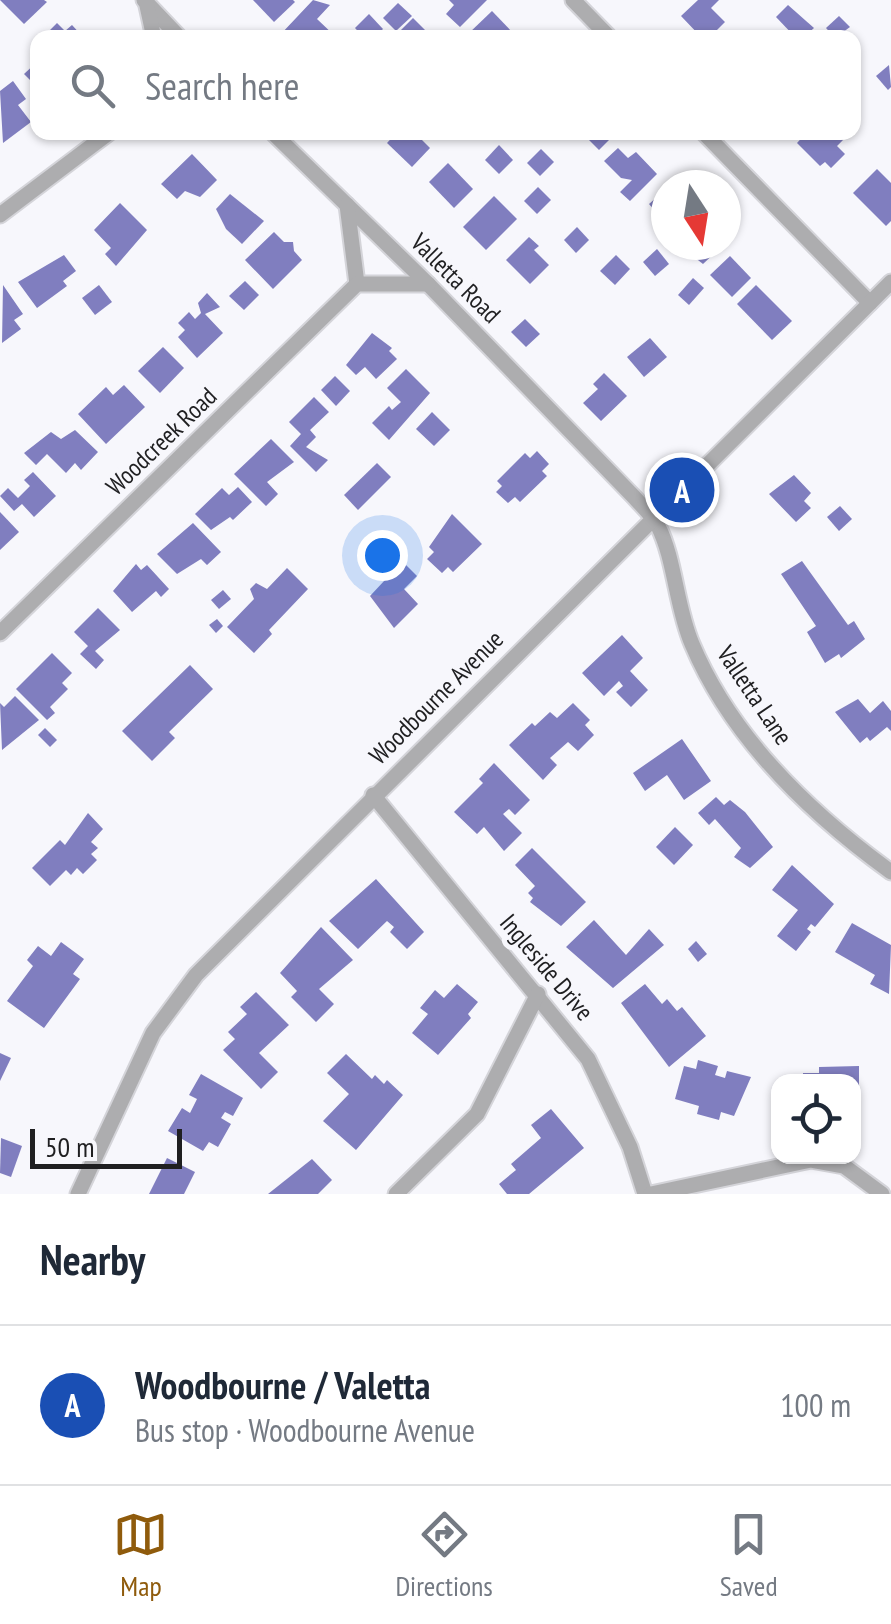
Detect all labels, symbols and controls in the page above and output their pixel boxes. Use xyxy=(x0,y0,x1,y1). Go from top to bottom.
search box xyxy=(30,30,861,140)
icon: search xyxy=(65,58,120,113)
text: Search here xyxy=(145,61,299,110)
north arrow xyxy=(651,170,741,260)
street label: Valletta Road xyxy=(404,226,508,330)
street label: Woodcreek Road xyxy=(99,380,223,502)
pin: A xyxy=(650,452,714,528)
your location xyxy=(357,530,408,581)
street label: Woodbourne Avenue xyxy=(362,623,510,771)
street label: Valletta Lane xyxy=(710,638,800,751)
street label: Ingleside Drive xyxy=(493,907,601,1027)
map controls xyxy=(771,1074,861,1164)
button: locate xyxy=(771,1074,861,1164)
scale bar xyxy=(30,1124,182,1168)
text: 50 m xyxy=(45,1128,94,1165)
text: Nearby xyxy=(40,1232,145,1287)
text: Woodbourne / Valetta xyxy=(135,1360,430,1409)
text: A xyxy=(64,1384,81,1426)
text: 100 m xyxy=(780,1384,851,1426)
text: Bus stop · Woodbourne Avenue xyxy=(135,1409,475,1451)
tab: Map xyxy=(113,1507,168,1604)
tab: Directions xyxy=(395,1507,493,1604)
tab: Saved xyxy=(720,1507,778,1604)

